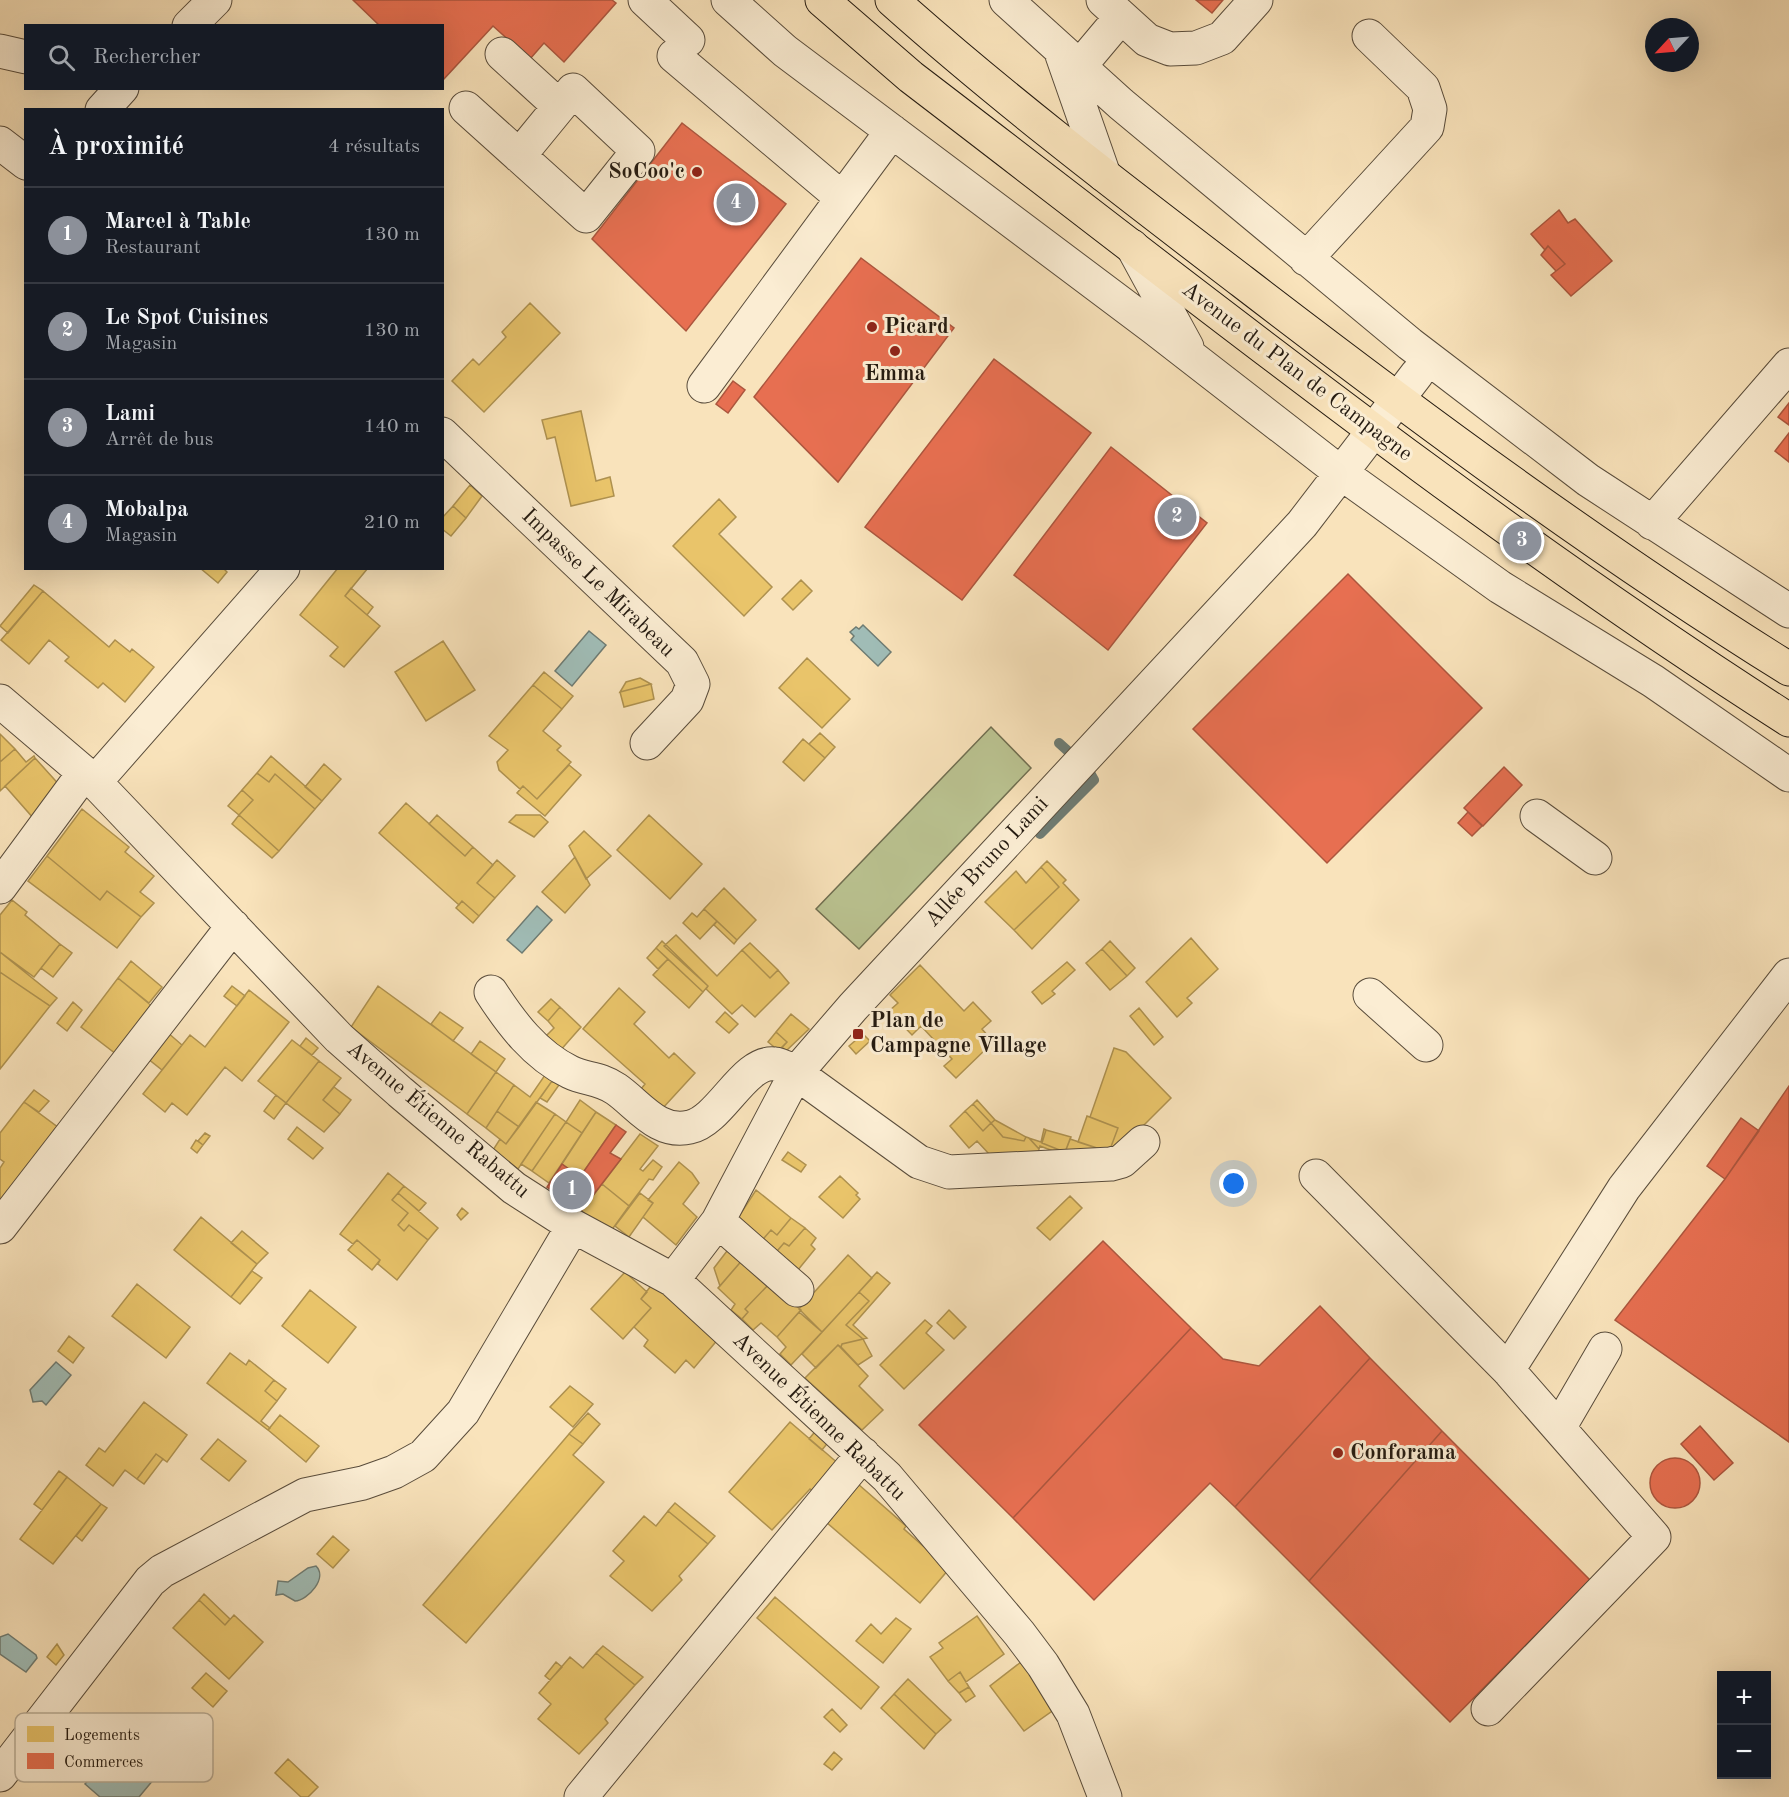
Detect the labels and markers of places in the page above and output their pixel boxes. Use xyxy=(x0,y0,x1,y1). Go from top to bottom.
place label: SoCoo'c xyxy=(608,161,685,183)
marker: SoCoo'c xyxy=(690,165,704,179)
pin: 4 xyxy=(716,180,756,226)
place label: Picard xyxy=(884,316,949,338)
marker: Picard xyxy=(865,320,879,334)
marker: Emma xyxy=(888,344,902,358)
place label: Emma xyxy=(864,363,926,385)
pin: 2 xyxy=(1158,494,1196,540)
pin: 3 xyxy=(1502,518,1541,564)
place label: Plan de Campagne Village xyxy=(870,1010,1047,1057)
marker: Plan de Campagne Village xyxy=(851,1027,865,1041)
pin: 1 xyxy=(552,1168,592,1212)
place label: Conforama xyxy=(1350,1442,1456,1464)
marker: Conforama xyxy=(1331,1446,1345,1460)

